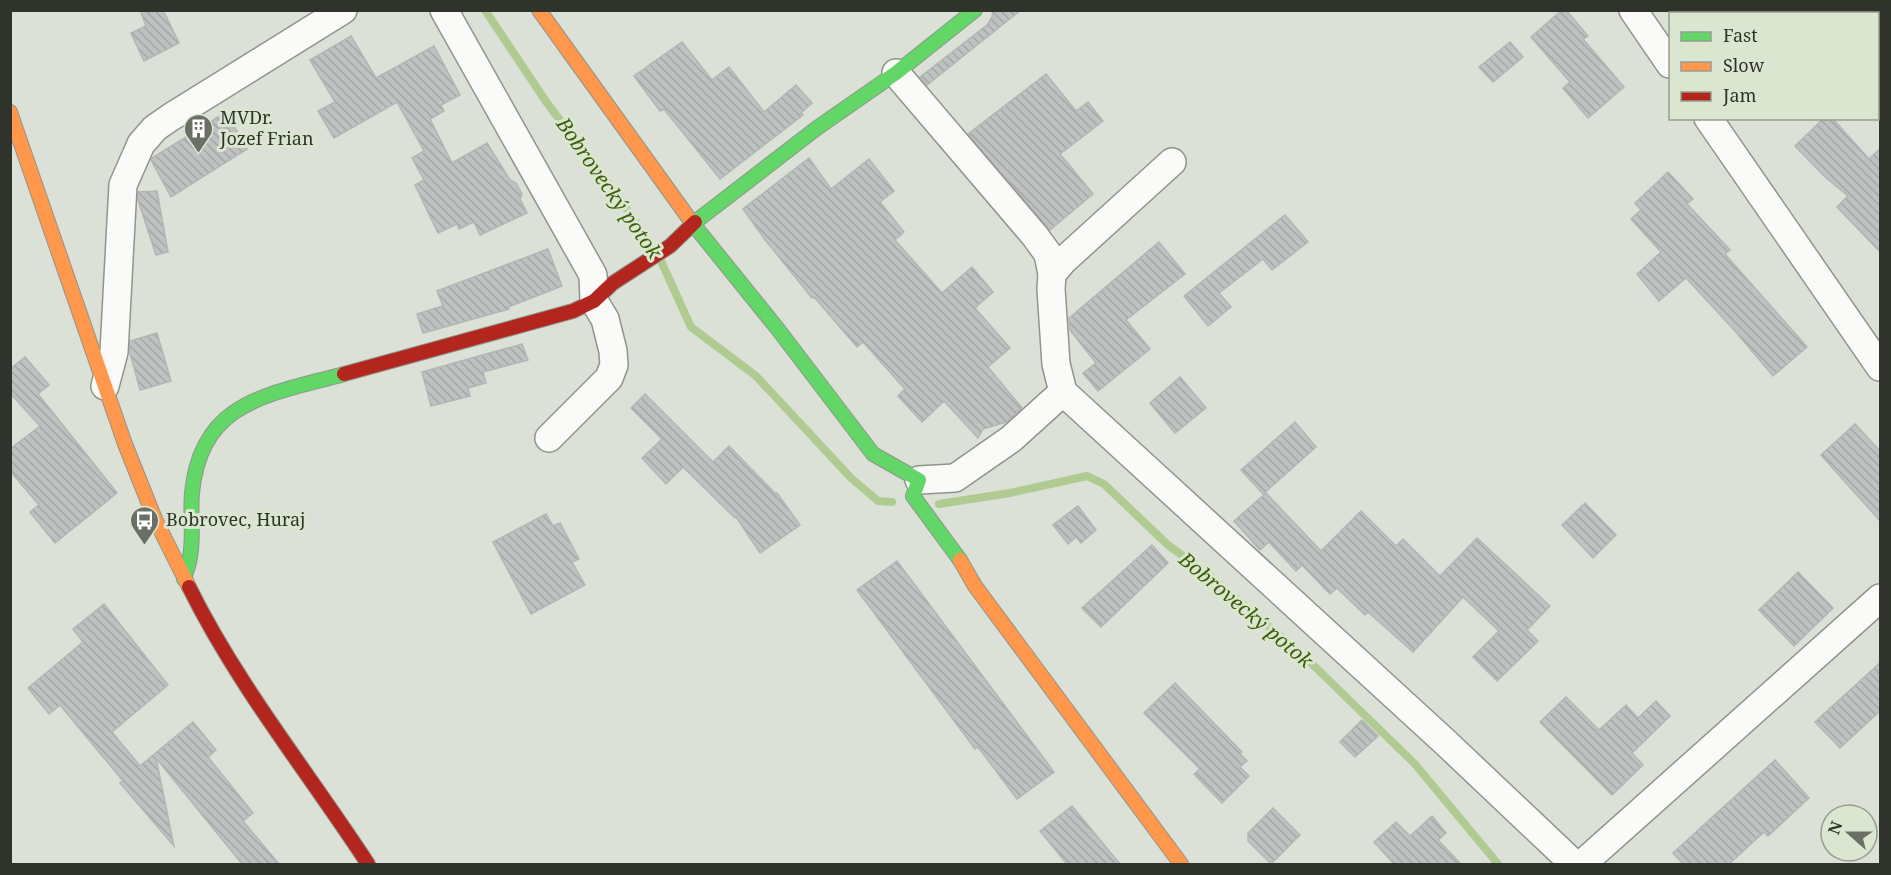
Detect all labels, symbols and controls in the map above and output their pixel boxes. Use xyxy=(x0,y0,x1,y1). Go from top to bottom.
legend xyxy=(1669,12,1879,120)
text: Fast xyxy=(1723,23,1758,47)
text: Slow xyxy=(1723,53,1765,77)
text: Jam xyxy=(1722,83,1757,107)
place label: MVDr. Jozef Frian xyxy=(219,105,314,150)
water label: Bobrovecký potok xyxy=(550,111,669,264)
building icon: MVDr. Jozef Frian xyxy=(183,112,215,154)
bus stop icon: Bobrovec, Huraj xyxy=(129,504,161,546)
place label: Bobrovec, Huraj xyxy=(166,507,306,531)
water label: Bobrovecký potok xyxy=(1173,545,1319,674)
north arrow xyxy=(1819,803,1879,863)
text: N xyxy=(1822,817,1848,837)

